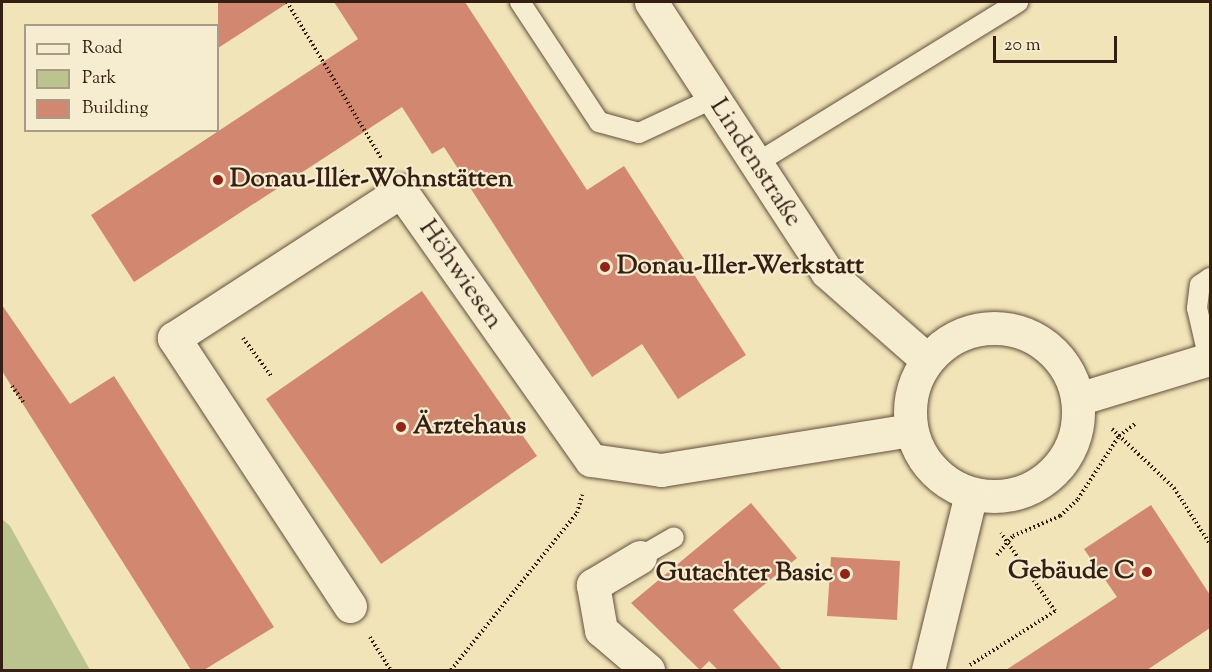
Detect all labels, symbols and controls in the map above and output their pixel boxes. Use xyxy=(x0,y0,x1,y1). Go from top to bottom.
legend xyxy=(24,24,219,132)
scale bar xyxy=(996,24,1120,62)
text: 20 m xyxy=(1004,33,1041,59)
text: Road xyxy=(82,36,122,62)
text: Park xyxy=(82,66,116,92)
street label: Lindenstraße xyxy=(702,93,808,233)
text: Building xyxy=(82,96,148,122)
place label: Donau-Iller-Wohnstätten xyxy=(230,164,513,196)
marker: Donau-Iller-Wohnstätten xyxy=(211,173,225,187)
street label: Höhwiesen xyxy=(411,214,509,336)
place label: Donau-Iller-Werkstatt xyxy=(617,251,864,283)
marker: Donau-Iller-Werkstatt xyxy=(598,260,612,274)
place label: Ärztehaus xyxy=(413,411,526,443)
marker: Ärztehaus xyxy=(394,420,408,434)
place label: Gebäude C xyxy=(1008,556,1135,588)
place label: Gutachter Basic xyxy=(656,558,833,590)
marker: Gebäude C xyxy=(1140,565,1154,579)
marker: Gutachter Basic xyxy=(838,567,852,581)

